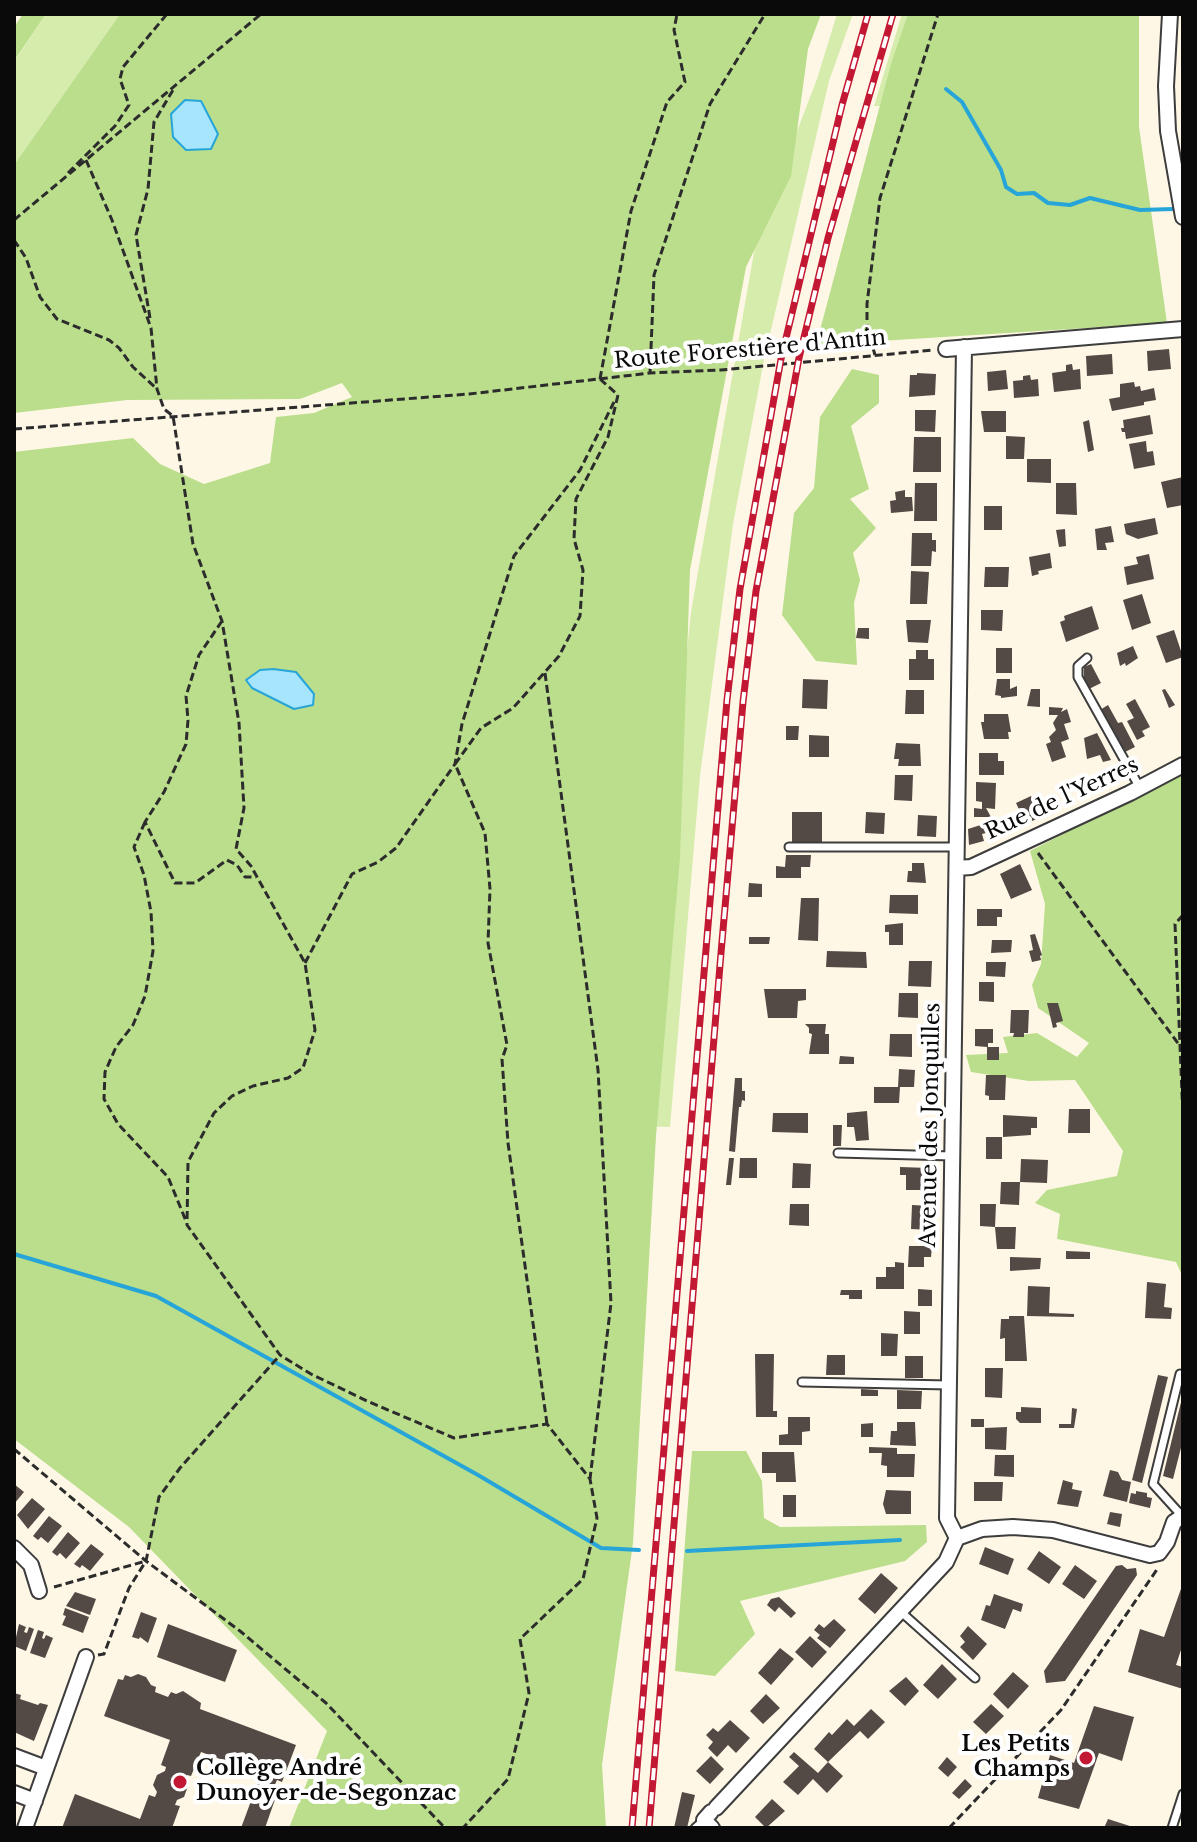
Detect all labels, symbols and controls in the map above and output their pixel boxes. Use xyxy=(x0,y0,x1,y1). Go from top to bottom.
street label: Route Forestière d'Antin xyxy=(613,325,887,375)
street label: Rue de l'Yerres xyxy=(981,752,1143,846)
street label: Avenue des Jonquilles xyxy=(916,1002,946,1248)
place label: Les Petits Champs xyxy=(961,1732,1070,1784)
marker: Les Petits Champs xyxy=(1077,1749,1095,1767)
place label: Collège André Dunoyer-de-Segonzac xyxy=(196,1756,456,1808)
marker: Collège André Dunoyer-de-Segonzac xyxy=(171,1773,189,1791)

